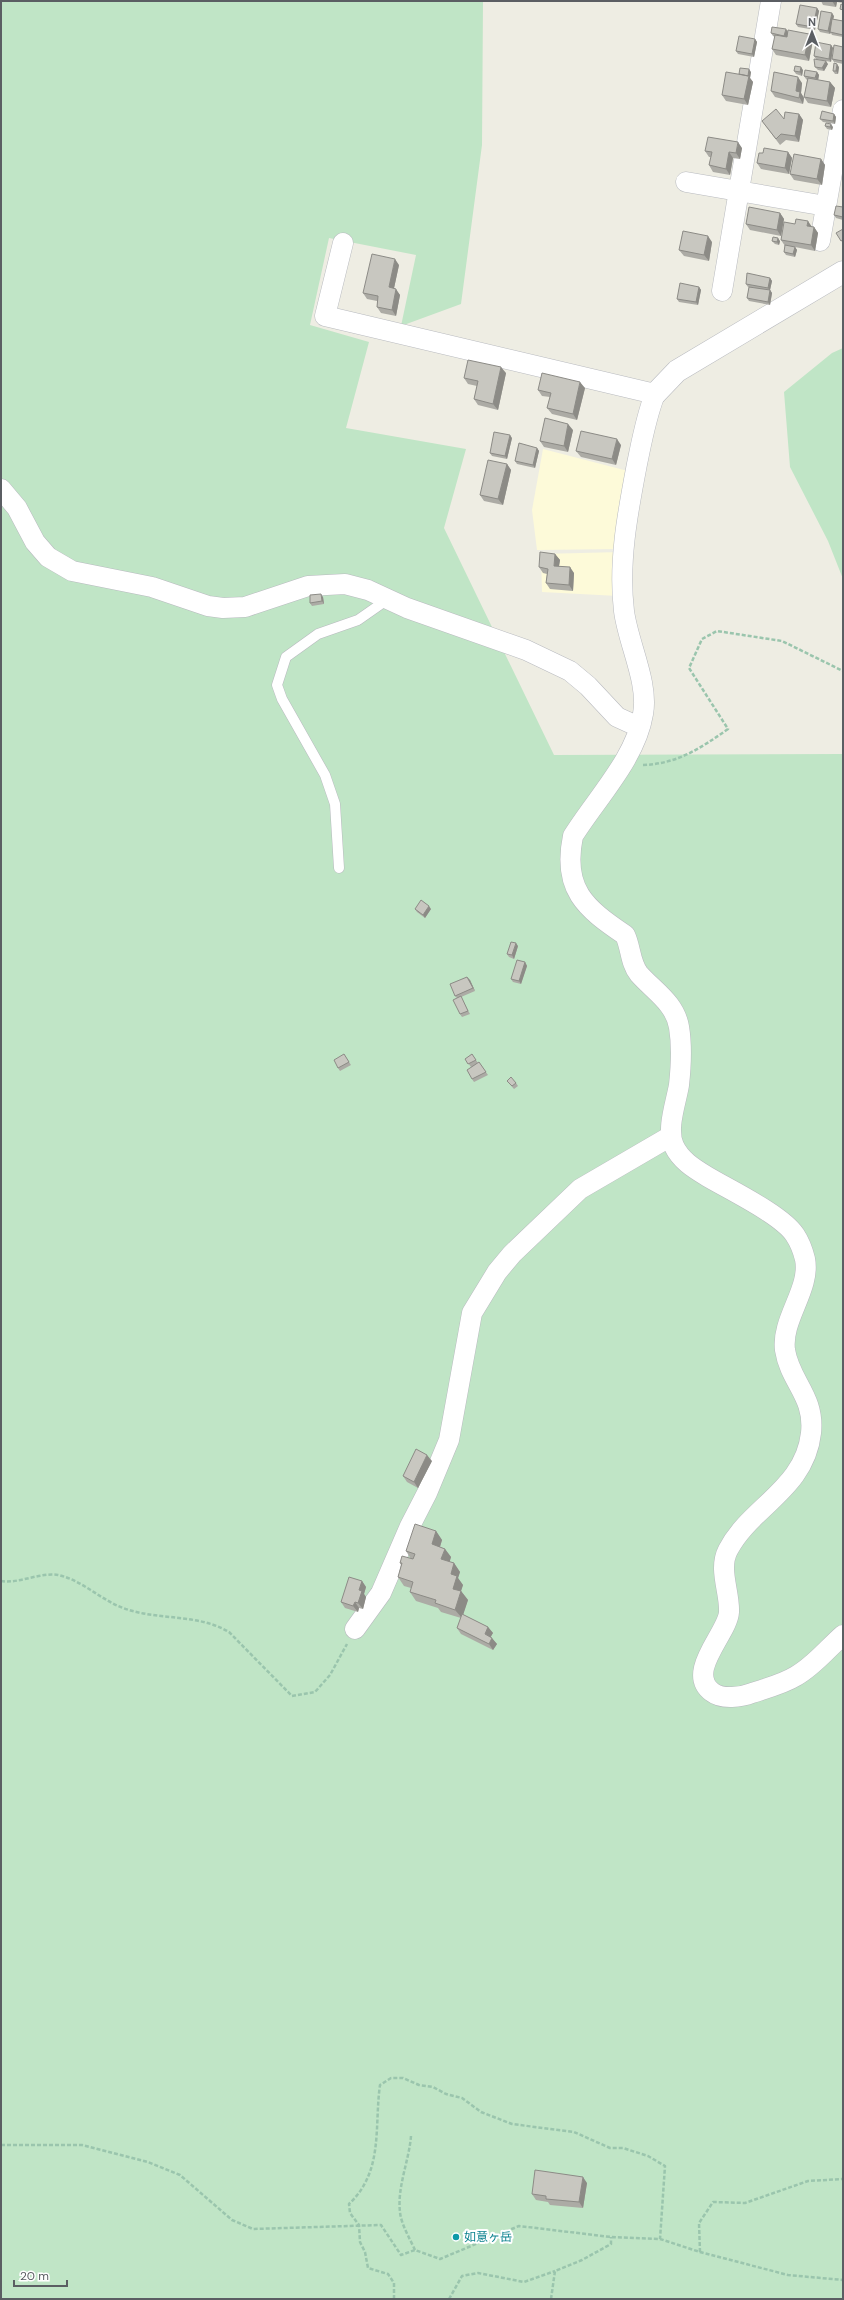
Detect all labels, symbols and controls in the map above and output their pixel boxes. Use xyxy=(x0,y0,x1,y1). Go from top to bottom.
north arrow xyxy=(792,12,832,52)
text: N xyxy=(808,15,816,29)
place label: 如意ヶ岳 xyxy=(464,2229,512,2245)
marker: 如意ヶ岳 xyxy=(451,2232,461,2242)
scale bar xyxy=(14,2262,67,2288)
text: 20 m xyxy=(20,2268,49,2284)

